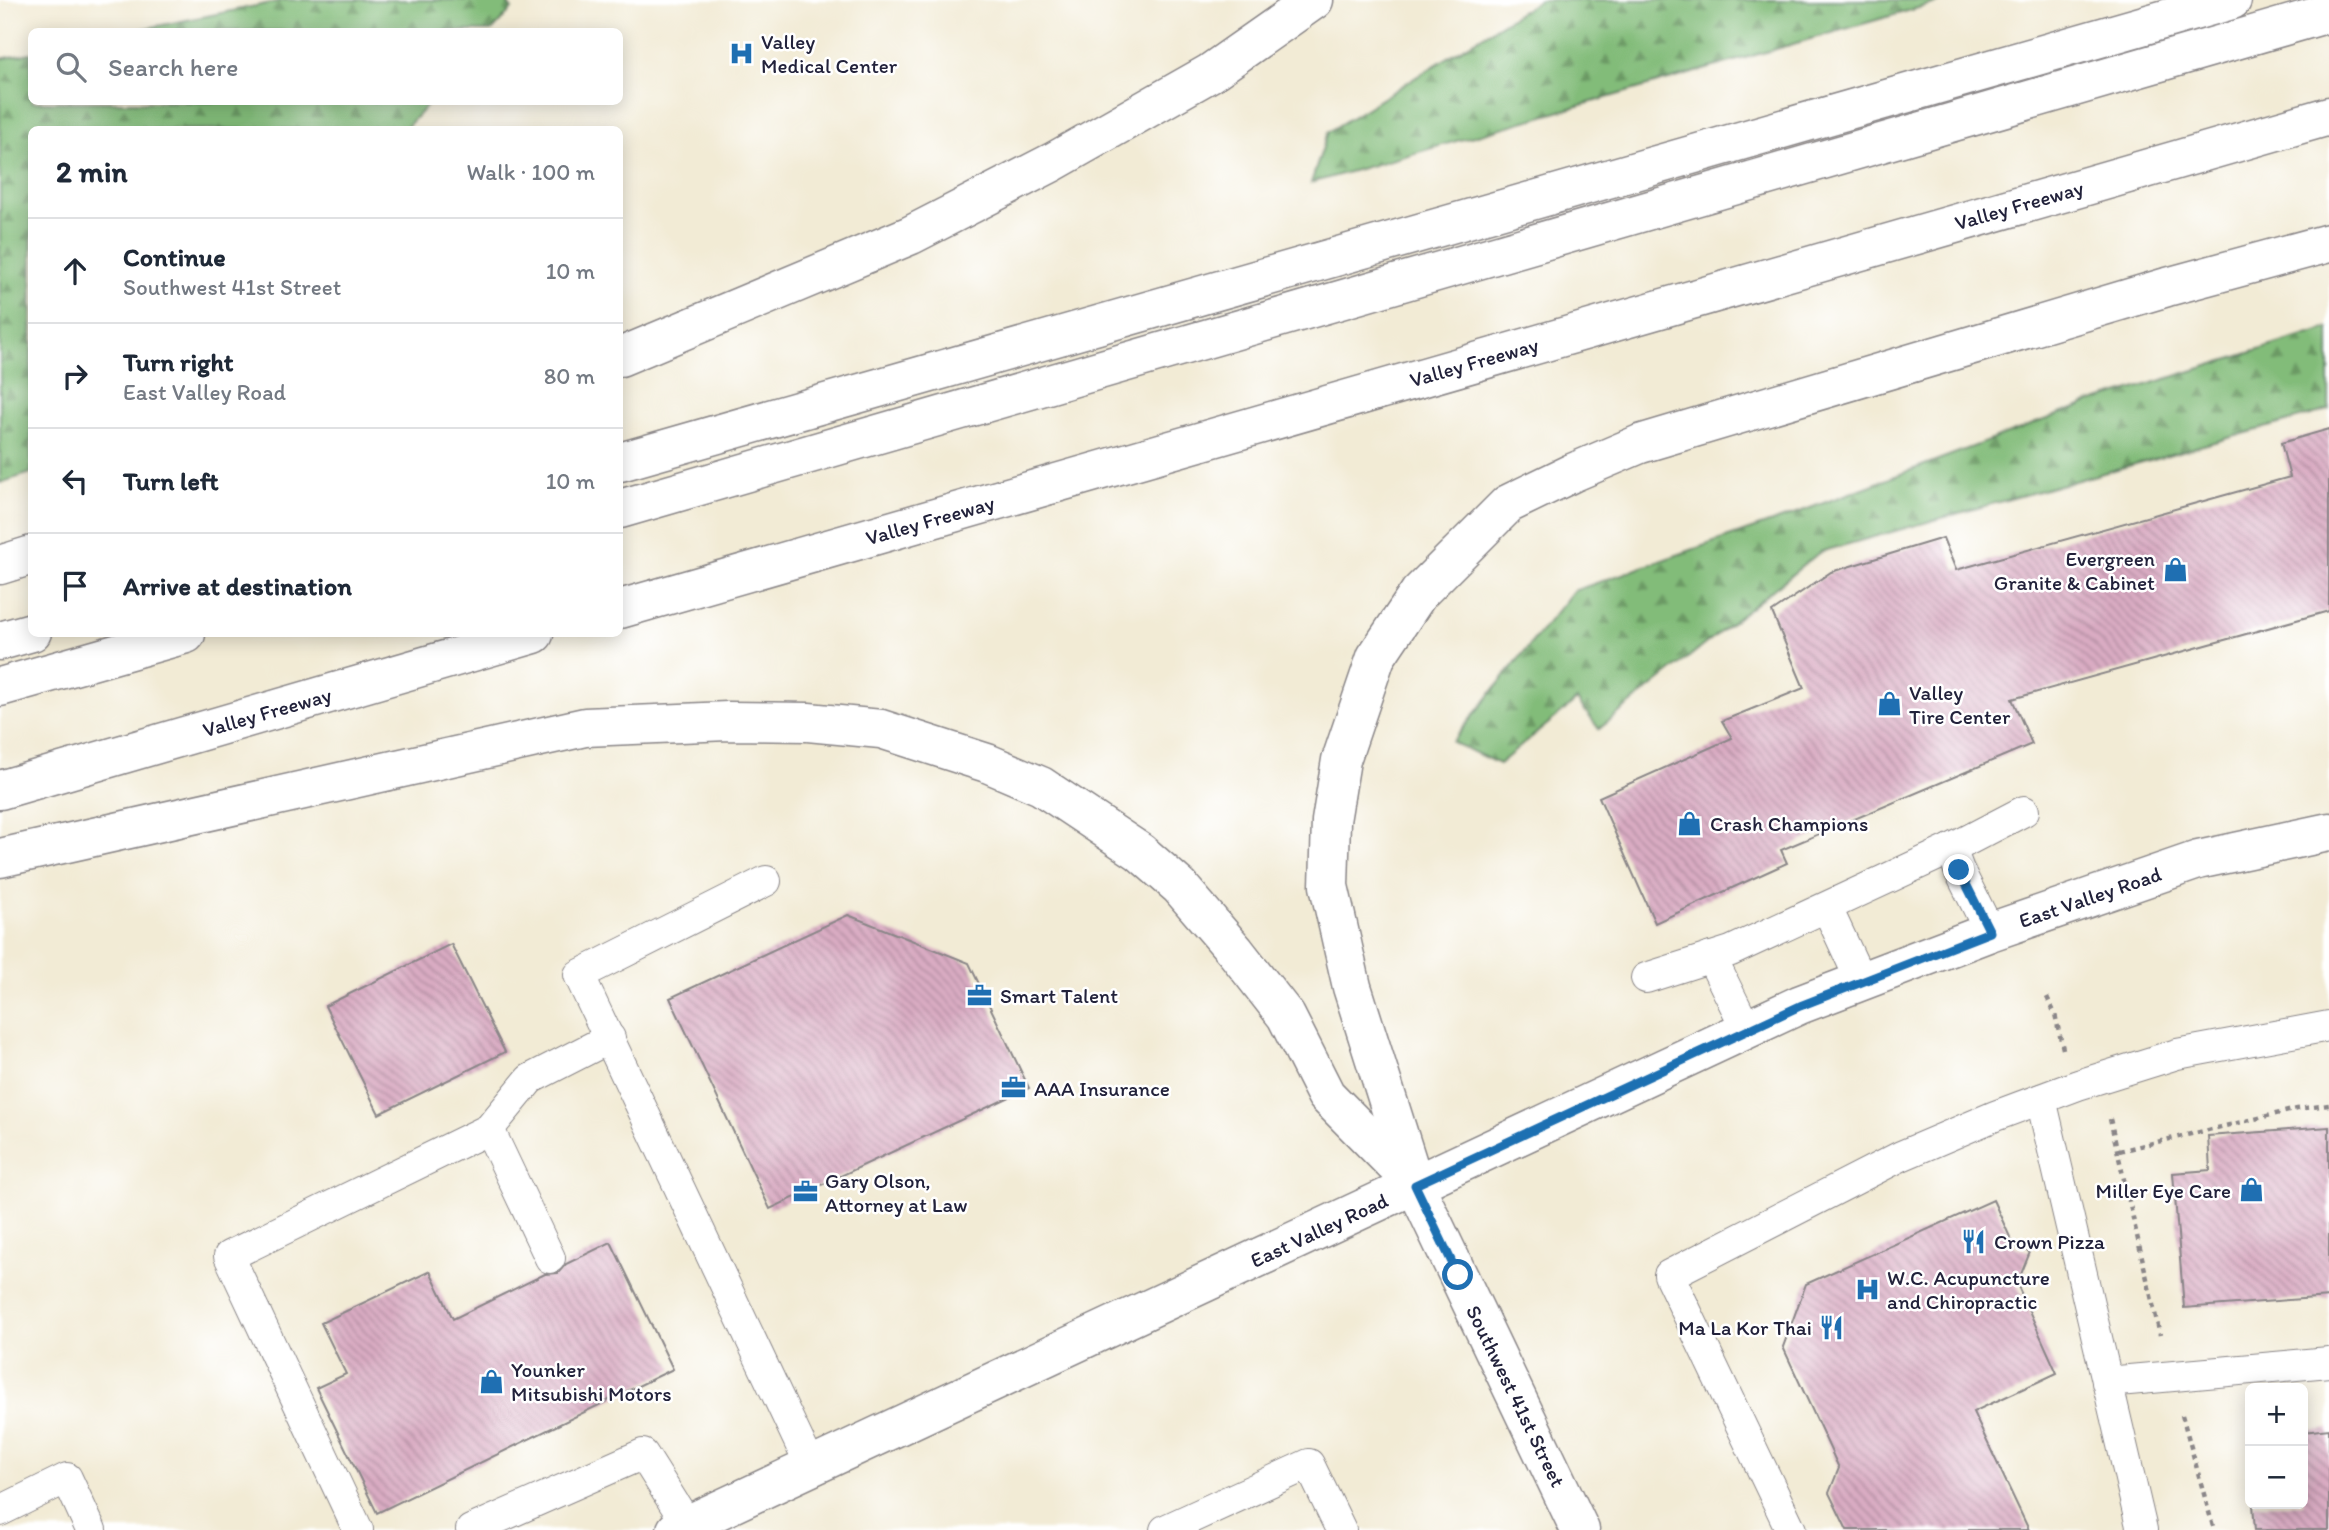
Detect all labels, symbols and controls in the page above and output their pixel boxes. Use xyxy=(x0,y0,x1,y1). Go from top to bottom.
search box xyxy=(28,28,623,105)
place label: Valley Medical Center xyxy=(761,29,898,78)
hospital icon: Valley Medical Center xyxy=(727,39,755,67)
icon: search xyxy=(52,48,90,86)
text: Search here xyxy=(108,51,238,83)
text: 2 min xyxy=(56,153,127,190)
text: Walk · 100 m xyxy=(467,158,595,186)
street label: Valley Freeway xyxy=(1952,175,2086,235)
text: Continue xyxy=(123,241,226,273)
icon: ahead xyxy=(56,252,94,290)
text: 10 m xyxy=(546,257,595,285)
text: Southwest 41st Street xyxy=(123,273,341,301)
street label: Valley Freeway xyxy=(1407,332,1541,392)
text: Turn right xyxy=(123,346,234,378)
icon: right xyxy=(56,357,94,395)
text: 80 m xyxy=(544,362,595,390)
text: East Valley Road xyxy=(123,378,286,406)
icon: left xyxy=(56,462,94,500)
text: Turn left xyxy=(123,465,219,497)
text: 10 m xyxy=(546,467,595,495)
street label: Valley Freeway xyxy=(863,490,997,550)
place label: Evergreen Granite & Cabinet xyxy=(1994,546,2155,595)
shop icon: Evergreen Granite & Cabinet xyxy=(2161,556,2189,584)
icon: arrive xyxy=(56,567,94,605)
text: Arrive at destination xyxy=(123,570,352,602)
place label: Valley Tire Center xyxy=(1909,680,2011,729)
street label: Valley Freeway xyxy=(200,682,334,742)
shop icon: Valley Tire Center xyxy=(1875,690,1903,718)
shop icon: Crash Champions xyxy=(1676,809,1704,837)
place label: Crash Champions xyxy=(1710,811,1868,836)
route end xyxy=(1943,854,1974,885)
street label: East Valley Road xyxy=(2016,861,2165,933)
office icon: Smart Talent xyxy=(966,981,994,1009)
place label: Smart Talent xyxy=(1000,983,1118,1008)
office icon: AAA Insurance xyxy=(1000,1074,1028,1102)
place label: AAA Insurance xyxy=(1034,1076,1170,1101)
place label: Gary Olson, Attorney at Law xyxy=(825,1168,968,1217)
shop icon: Miller Eye Care xyxy=(2237,1176,2265,1204)
office icon: Gary Olson, Attorney at Law xyxy=(791,1178,819,1206)
place label: Miller Eye Care xyxy=(2096,1178,2231,1203)
street label: East Valley Road xyxy=(1246,1187,1392,1273)
restaurant icon: Crown Pizza xyxy=(1960,1227,1988,1255)
place label: Crown Pizza xyxy=(1994,1229,2105,1254)
route start xyxy=(1442,1259,1473,1290)
place label: W.C. Acupuncture and Chiropractic xyxy=(1887,1265,2050,1314)
hospital icon: W.C. Acupuncture and Chiropractic xyxy=(1853,1275,1881,1303)
street label: Southwest 41st Street xyxy=(1461,1301,1571,1491)
restaurant icon: Ma La Kor Thai xyxy=(1818,1313,1846,1341)
place label: Ma La Kor Thai xyxy=(1678,1315,1812,1340)
place label: Younker Mitsubishi Motors xyxy=(511,1357,672,1406)
shop icon: Younker Mitsubishi Motors xyxy=(477,1367,505,1395)
map controls xyxy=(2245,1383,2308,1509)
button: + xyxy=(2245,1383,2308,1446)
button: − xyxy=(2245,1446,2308,1509)

